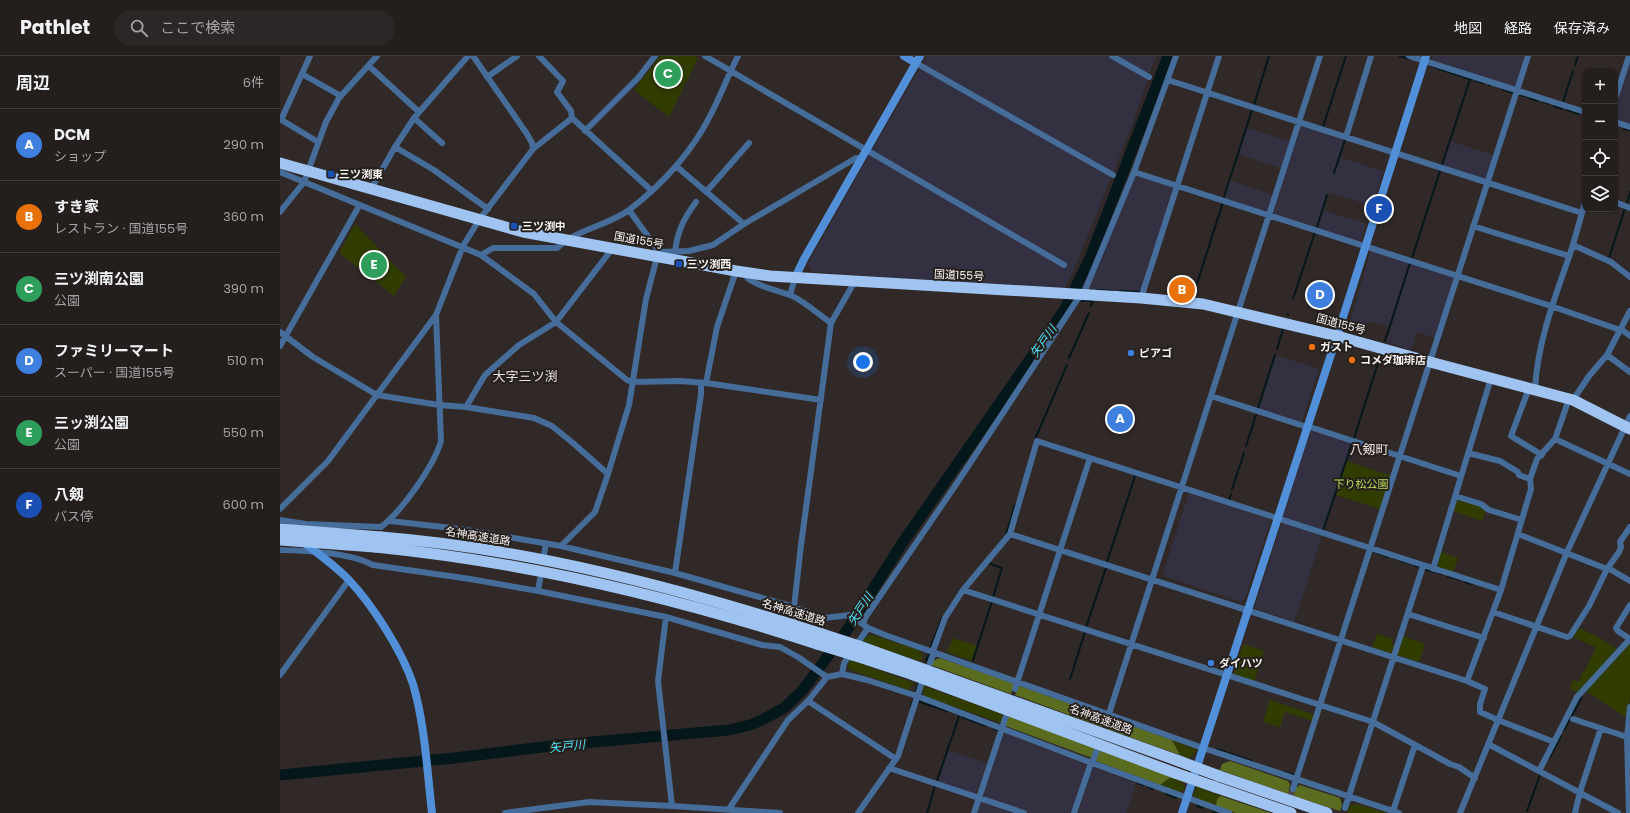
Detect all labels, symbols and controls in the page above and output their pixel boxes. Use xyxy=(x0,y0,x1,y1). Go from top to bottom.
search box xyxy=(114,10,394,46)
text: Pathlet xyxy=(20,14,90,41)
icon: search xyxy=(128,17,150,39)
text: ここで検索 xyxy=(160,17,235,38)
text: 地図 xyxy=(1454,18,1482,38)
text: 経路 xyxy=(1504,18,1532,38)
text: 保存済み xyxy=(1554,18,1610,38)
pin: C xyxy=(655,59,681,89)
map controls xyxy=(1582,68,1618,212)
button: + xyxy=(1582,68,1618,104)
text: 周辺 xyxy=(16,71,50,95)
text: 6件 xyxy=(243,73,264,92)
button: − xyxy=(1582,104,1618,140)
text: DCM xyxy=(54,124,90,145)
text: A xyxy=(24,135,34,154)
text: 290 m xyxy=(223,135,264,154)
button: locate xyxy=(1582,140,1618,176)
text: ショップ xyxy=(54,147,106,166)
place label: 三ツ渕東 xyxy=(339,166,383,182)
marker: 三ツ渕東 xyxy=(326,169,336,179)
button: layers xyxy=(1582,176,1618,212)
pin: F xyxy=(1366,194,1392,224)
text: すき家 xyxy=(54,196,99,217)
text: B xyxy=(25,207,33,226)
text: 360 m xyxy=(223,207,264,226)
place label: 三ツ渕中 xyxy=(522,218,566,234)
text: レストラン · 国道155号 xyxy=(54,219,188,238)
marker: 三ツ渕中 xyxy=(509,221,519,231)
street label: 国道155号 xyxy=(613,228,665,252)
pin: E xyxy=(361,250,387,280)
place label: 三ツ渕西 xyxy=(687,256,731,272)
marker: 三ツ渕西 xyxy=(674,259,684,269)
street label: 国道155号 xyxy=(933,266,985,284)
text: 三ツ渕南公園 xyxy=(54,268,144,289)
pin: B xyxy=(1169,275,1195,305)
text: C xyxy=(24,279,34,298)
text: 390 m xyxy=(223,279,264,298)
pin: D xyxy=(1307,280,1333,310)
text: 公園 xyxy=(54,291,80,310)
street label: 国道155号 xyxy=(1315,310,1367,338)
water label: 矢戸川 xyxy=(1026,320,1061,361)
place label: ガスト xyxy=(1320,339,1353,355)
text: ファミリーマート xyxy=(54,340,174,361)
marker: ガスト xyxy=(1307,342,1317,352)
place label: ピアゴ xyxy=(1139,345,1172,361)
marker: ピアゴ xyxy=(1126,348,1136,358)
text: D xyxy=(24,351,34,370)
text: 510 m xyxy=(227,351,264,370)
your location xyxy=(853,352,873,372)
place label: コメダ珈琲店 xyxy=(1360,352,1426,368)
marker: コメダ珈琲店 xyxy=(1347,355,1357,365)
text: スーパー · 国道155号 xyxy=(54,363,175,382)
district label: 大字三ツ渕 xyxy=(492,367,558,386)
pin: A xyxy=(1107,404,1133,434)
text: 三ッ渕公園 xyxy=(54,412,129,433)
text: E xyxy=(25,423,33,442)
text: 550 m xyxy=(223,423,264,442)
text: 公園 xyxy=(54,435,80,454)
district label: 八剱町 xyxy=(1349,440,1389,459)
park label: 下り松公園 xyxy=(1334,476,1389,492)
text: 八剱 xyxy=(54,484,84,505)
text: F xyxy=(25,495,33,514)
text: 600 m xyxy=(223,495,264,514)
text: バス停 xyxy=(54,507,93,526)
street label: 名神高速道路 xyxy=(444,523,512,549)
water label: 矢戸川 xyxy=(843,588,878,629)
street label: 名神高速道路 xyxy=(760,595,828,629)
place label: ダイハツ xyxy=(1219,655,1263,671)
marker: ダイハツ xyxy=(1206,658,1216,668)
street label: 名神高速道路 xyxy=(1067,700,1135,738)
water label: 矢戸川 xyxy=(548,735,588,756)

